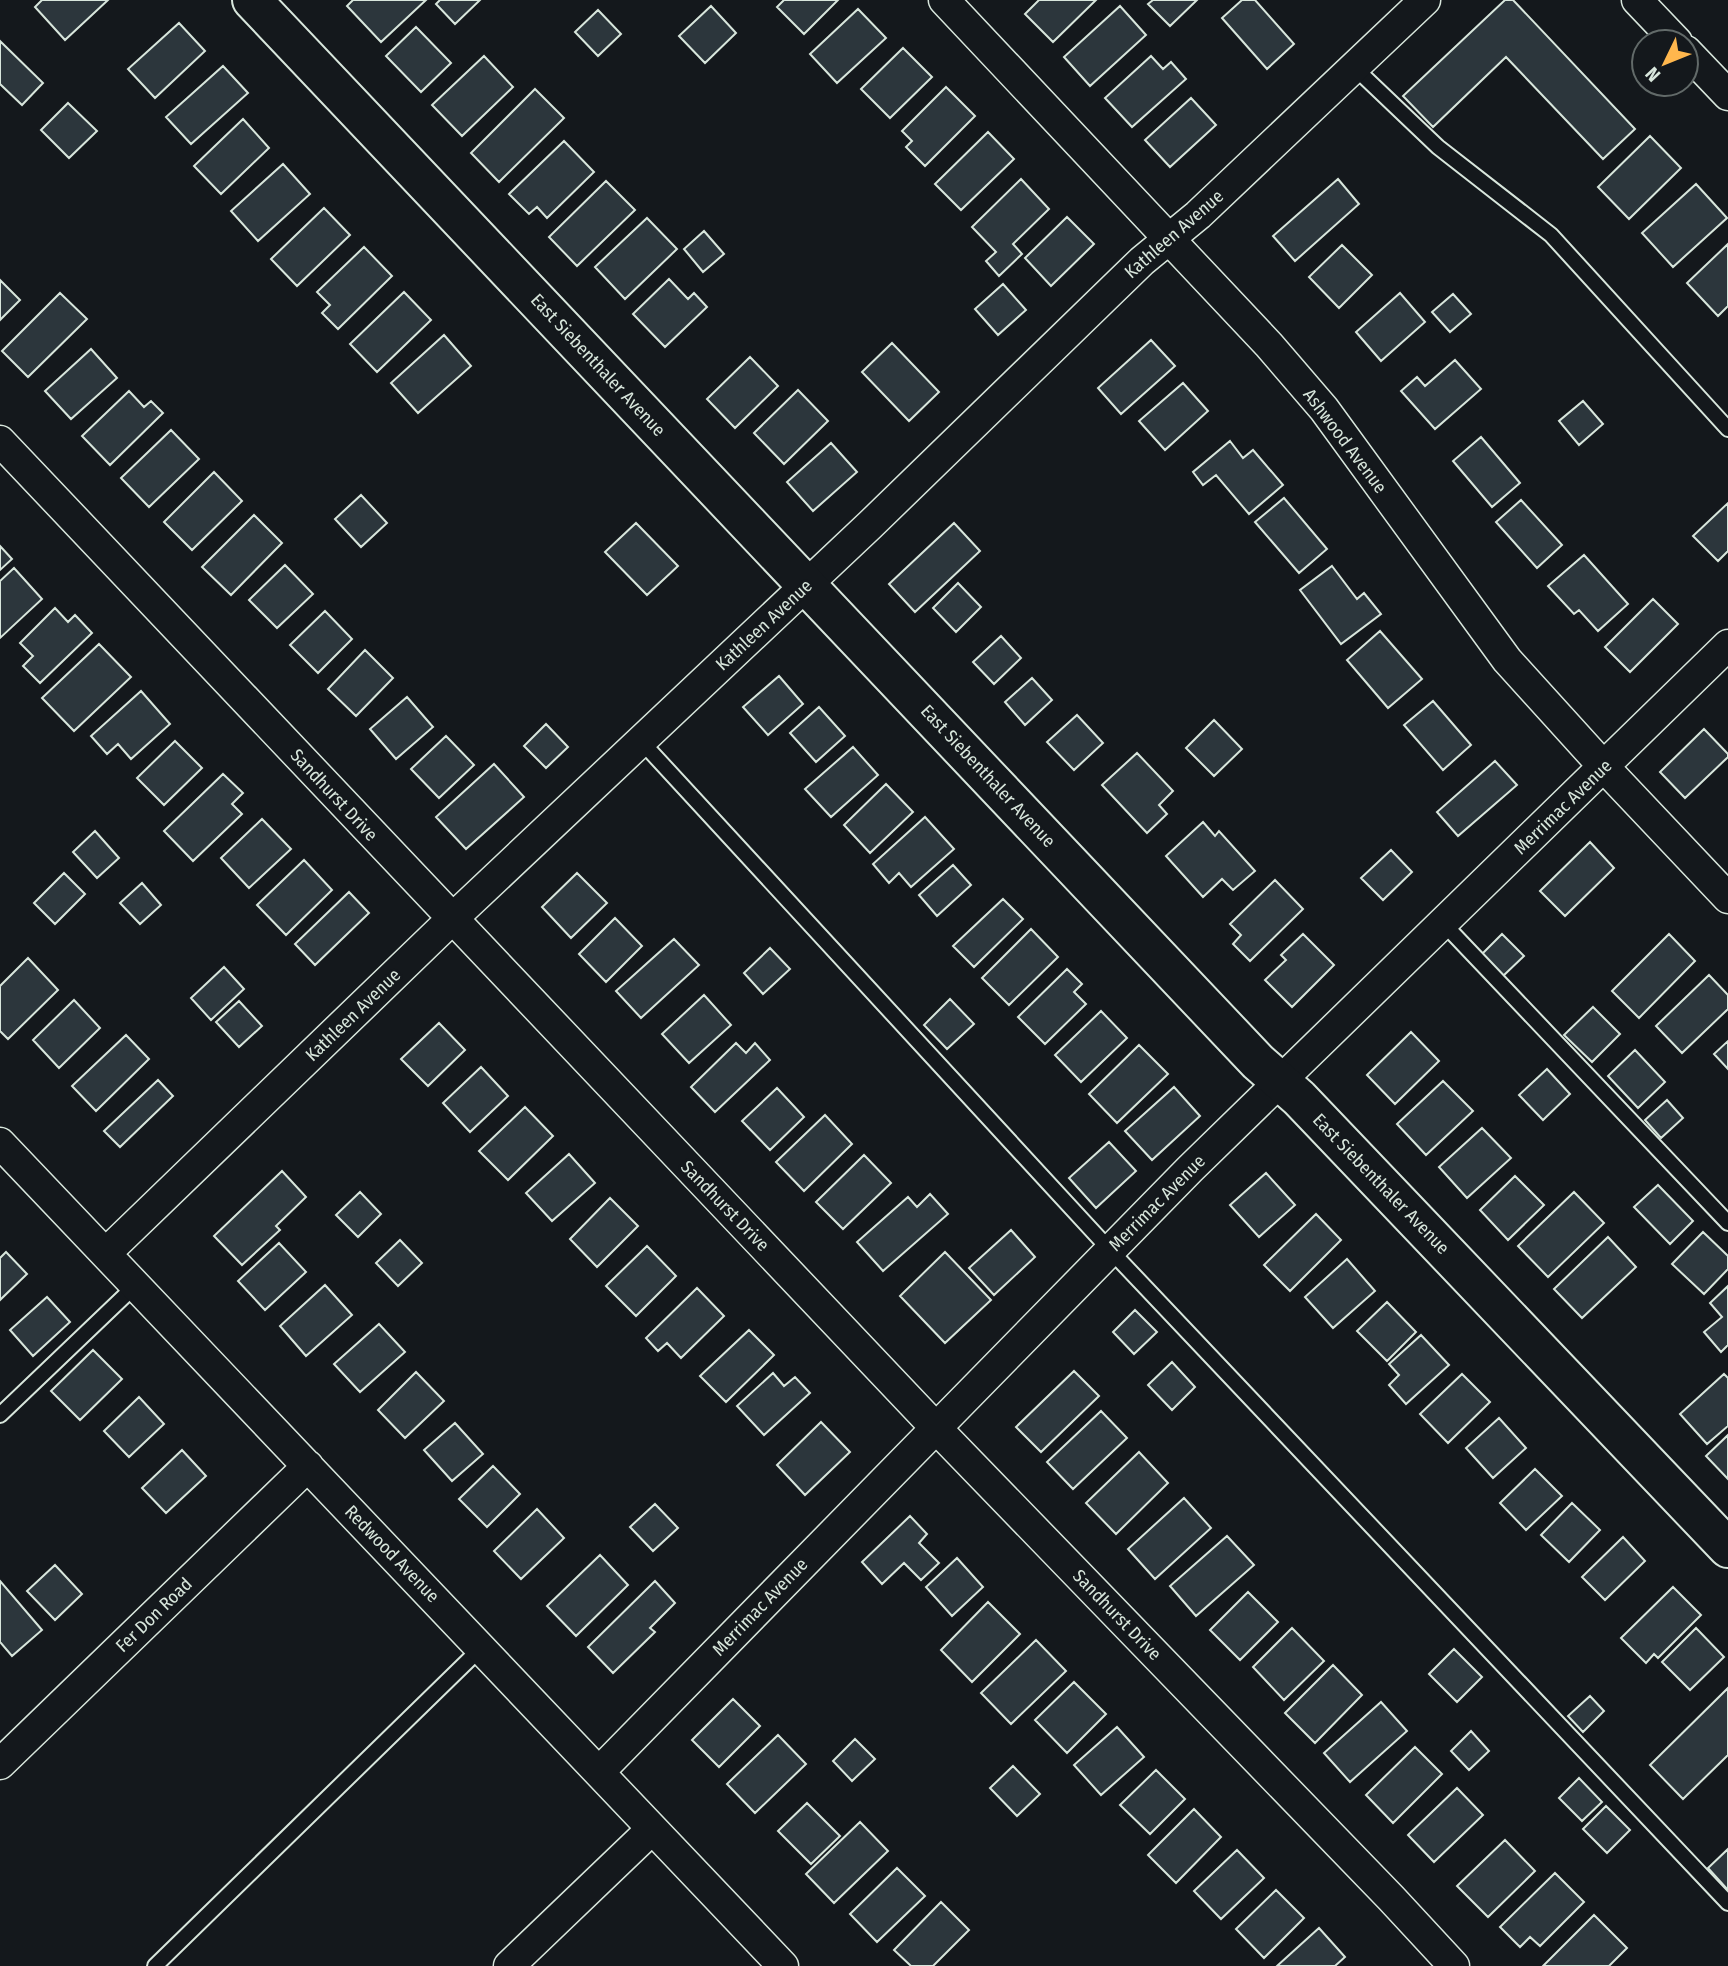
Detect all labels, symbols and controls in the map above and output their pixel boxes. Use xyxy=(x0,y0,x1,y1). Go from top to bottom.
north arrow xyxy=(1630,28,1700,98)
text: N xyxy=(1641,62,1665,86)
street label: Kathleen Avenue xyxy=(1120,185,1228,283)
street label: East Siebenthaler Avenue xyxy=(526,289,670,441)
street label: Ashwood Avenue xyxy=(1298,384,1392,498)
street label: Kathleen Avenue xyxy=(711,575,817,675)
street label: East Siebenthaler Avenue xyxy=(916,700,1060,852)
street label: Sandhurst Drive xyxy=(286,744,382,846)
street label: Merrimac Avenue xyxy=(1510,755,1617,859)
street label: Kathleen Avenue xyxy=(301,964,405,1066)
street label: East Siebenthaler Avenue xyxy=(1308,1109,1454,1259)
street label: Merrimac Avenue xyxy=(1104,1150,1210,1256)
street label: Sandhurst Drive xyxy=(676,1156,774,1256)
street label: Redwood Avenue xyxy=(340,1501,444,1607)
street label: Merrimac Avenue xyxy=(708,1553,812,1660)
street label: Sandhurst Drive xyxy=(1068,1565,1166,1665)
street label: Fer Don Road xyxy=(111,1573,197,1657)

